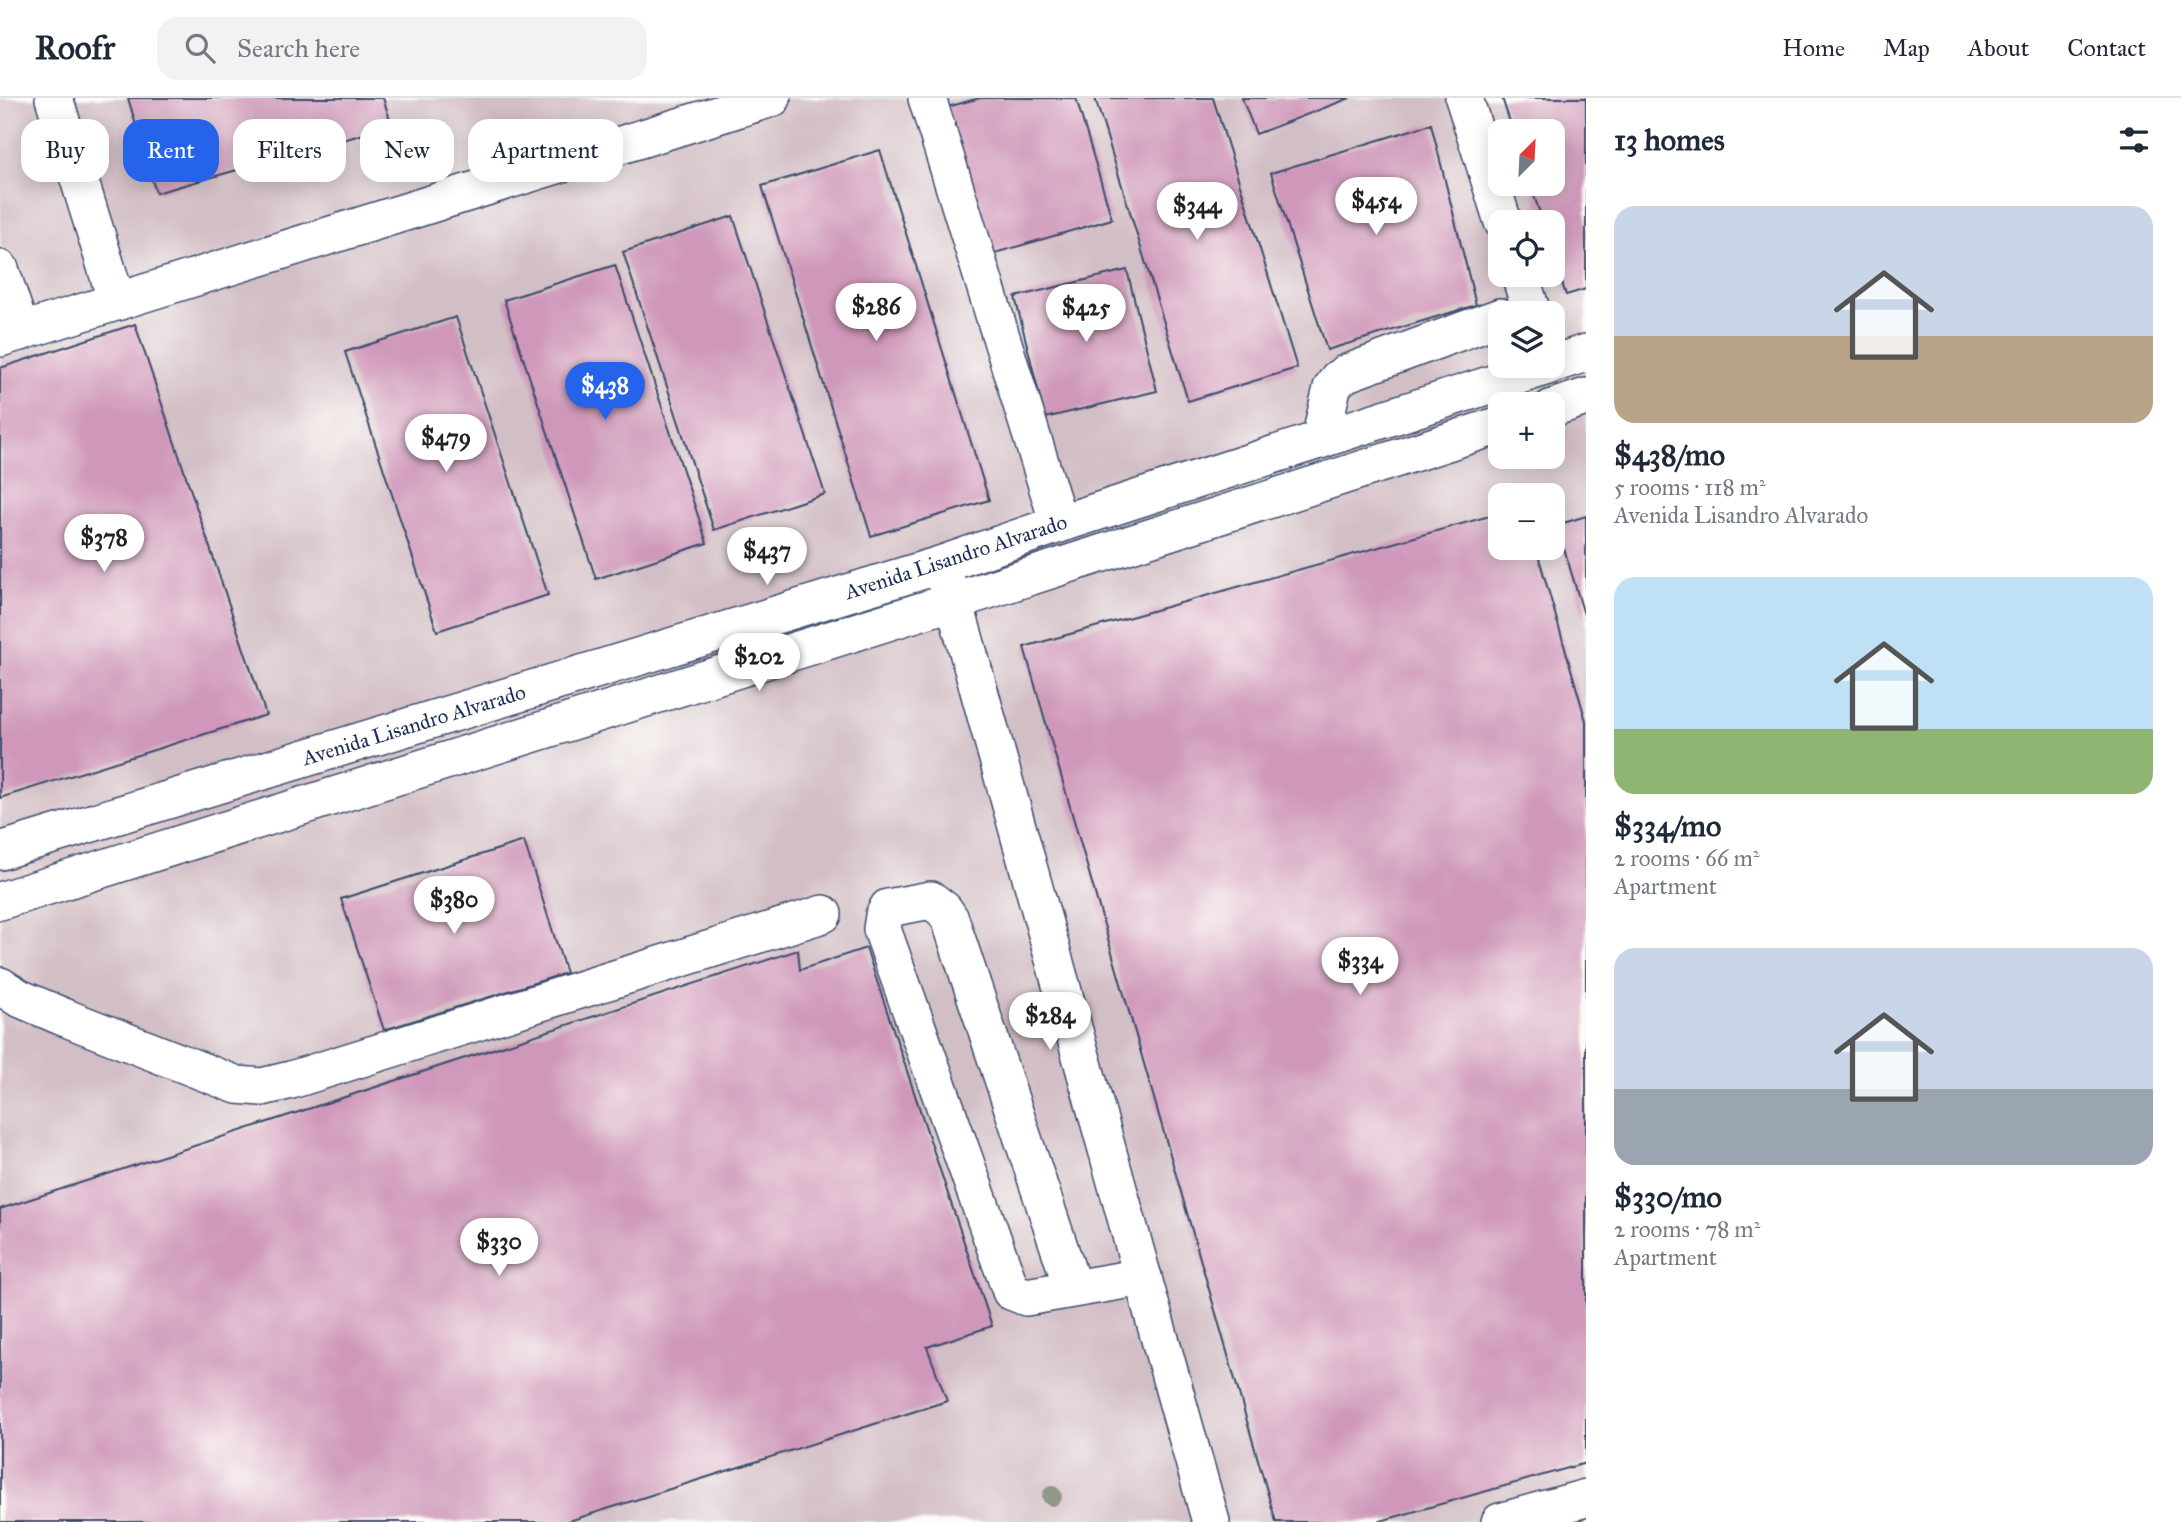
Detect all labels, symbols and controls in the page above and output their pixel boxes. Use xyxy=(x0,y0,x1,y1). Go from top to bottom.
search box xyxy=(157,17,647,80)
text: Roofr xyxy=(35,28,115,68)
icon: search xyxy=(181,29,219,67)
text: Search here xyxy=(237,32,360,64)
text: Home xyxy=(1782,33,1845,63)
text: Map xyxy=(1883,33,1930,63)
text: About xyxy=(1968,33,2029,63)
text: Contact xyxy=(2067,33,2146,63)
chip: Buy xyxy=(21,119,109,182)
chip: Rent xyxy=(123,119,219,182)
chip: Filters xyxy=(233,119,346,182)
chip: New xyxy=(360,119,454,182)
chip: Apartment xyxy=(468,119,623,182)
north arrow xyxy=(1488,119,1564,196)
map controls xyxy=(1488,119,1565,560)
icon: filters xyxy=(2115,121,2153,159)
text: 13 homes xyxy=(1614,122,1725,158)
pin: $454 xyxy=(1335,178,1417,237)
pin: $344 xyxy=(1156,183,1238,242)
text: $454 xyxy=(1351,186,1401,214)
text: $344 xyxy=(1173,191,1221,219)
button: locate xyxy=(1488,210,1565,287)
icon: home xyxy=(1821,252,1947,378)
pin: $286 xyxy=(835,284,917,343)
pin: $425 xyxy=(1045,285,1127,344)
text: $286 xyxy=(851,292,901,320)
text: $425 xyxy=(1062,293,1110,321)
button: layers xyxy=(1488,301,1565,378)
pin: $438 xyxy=(564,362,646,422)
text: $438 xyxy=(581,371,629,399)
button: + xyxy=(1488,392,1565,469)
pin: $479 xyxy=(405,414,487,474)
text: $479 xyxy=(421,423,471,451)
text: $438/mo xyxy=(1614,437,1725,473)
text: 5 rooms · 118 m² xyxy=(1614,473,1766,501)
button: − xyxy=(1488,483,1565,560)
text: Avenida Lisandro Alvarado xyxy=(1614,501,1868,529)
street label: Avenida Lisandro Alvarado xyxy=(841,509,1071,606)
pin: $378 xyxy=(63,514,145,574)
text: $378 xyxy=(80,523,128,551)
pin: $437 xyxy=(726,528,808,587)
text: $437 xyxy=(743,536,791,564)
icon: home xyxy=(1821,623,1947,749)
pin: $202 xyxy=(718,634,800,693)
text: $202 xyxy=(734,642,784,670)
street label: Avenida Lisandro Alvarado xyxy=(298,679,529,772)
text: $334/mo xyxy=(1614,808,1721,844)
text: 2 rooms · 66 m² xyxy=(1614,844,1759,872)
text: Apartment xyxy=(1614,872,1717,900)
pin: $380 xyxy=(413,876,495,936)
text: $380 xyxy=(430,885,478,913)
pin: $334 xyxy=(1319,937,1401,997)
text: $334 xyxy=(1337,946,1383,974)
pin: $284 xyxy=(1009,992,1091,1052)
icon: home xyxy=(1821,994,1947,1120)
text: $284 xyxy=(1025,1001,1075,1029)
text: $330/mo xyxy=(1614,1179,1722,1215)
text: 2 rooms · 78 m² xyxy=(1614,1215,1760,1243)
pin: $330 xyxy=(458,1218,540,1278)
text: $330 xyxy=(476,1227,522,1255)
text: Apartment xyxy=(1614,1243,1717,1271)

